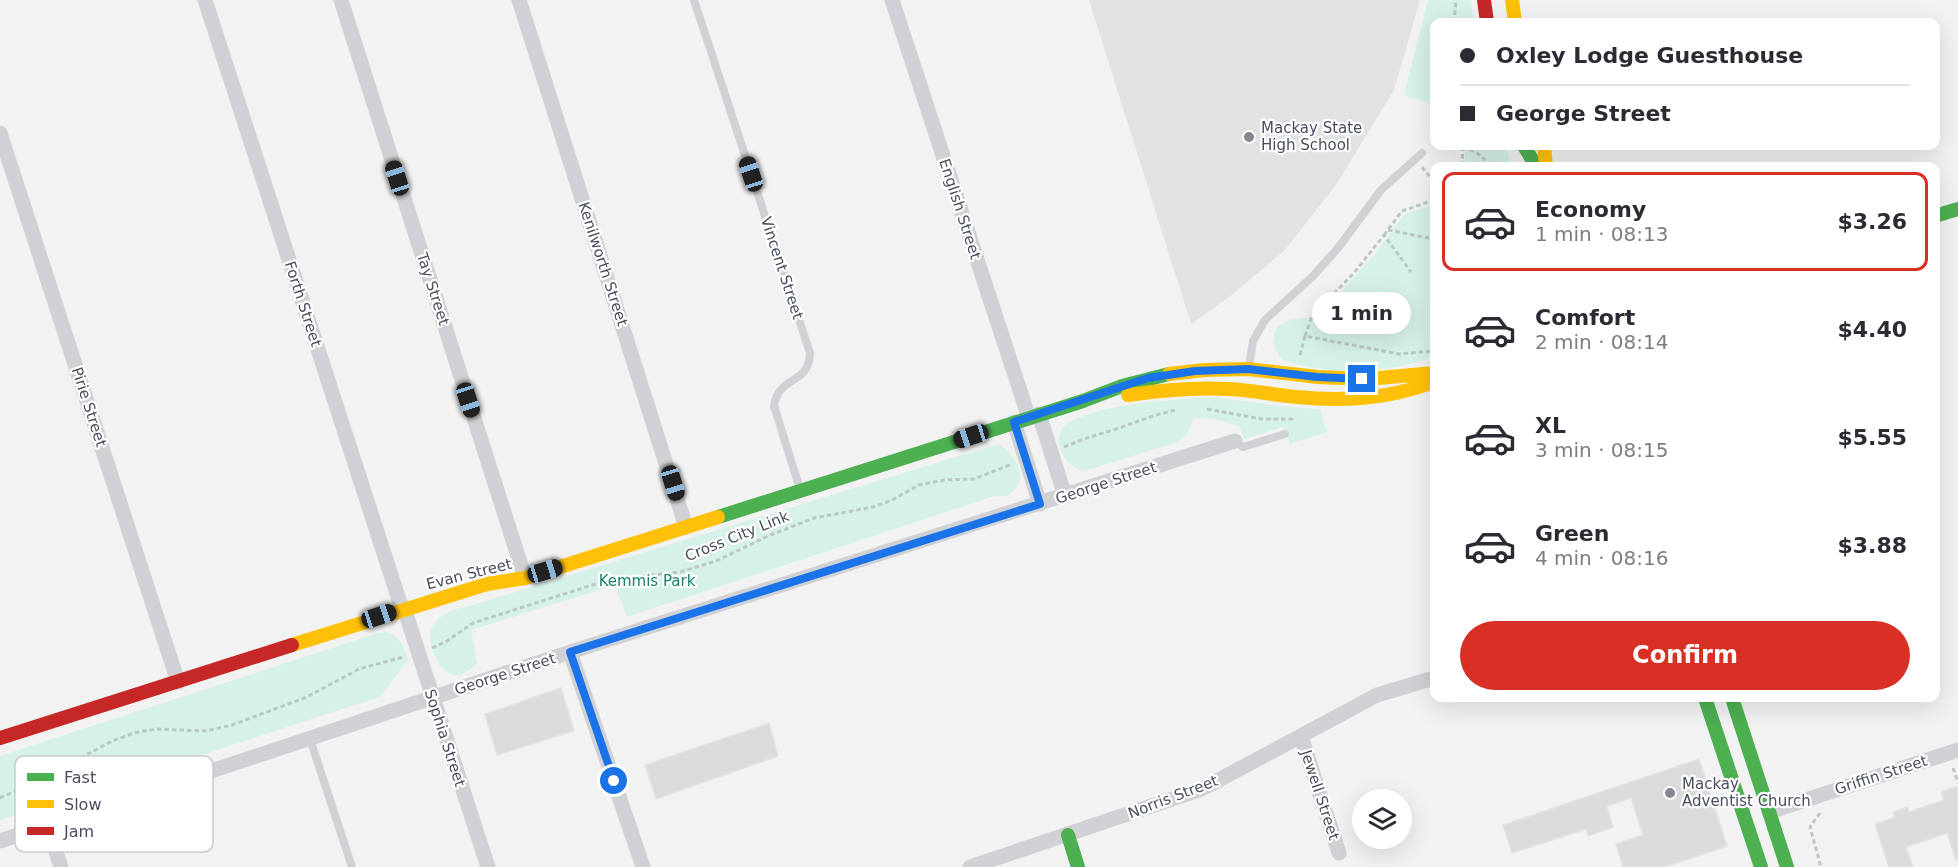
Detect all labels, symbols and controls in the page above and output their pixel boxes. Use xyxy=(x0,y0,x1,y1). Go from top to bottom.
text: Oxley Lodge Guesthouse xyxy=(1496,43,1803,68)
text: George Street xyxy=(1496,101,1671,126)
place label: Mackay State High School xyxy=(1261,119,1362,154)
marker: Mackay State High School xyxy=(1242,130,1256,144)
car xyxy=(737,154,765,194)
street label: English Street xyxy=(935,157,985,262)
car xyxy=(383,158,411,198)
icon: car xyxy=(1463,195,1517,249)
text: Economy xyxy=(1535,197,1646,222)
street label: Kenilworth Street xyxy=(574,200,632,328)
text: $3.26 xyxy=(1837,209,1907,234)
street label: Vincent Street xyxy=(757,214,807,322)
text: 1 min · 08:13 xyxy=(1535,222,1669,246)
street label: Tay Street xyxy=(413,250,453,328)
street label: Forth Street xyxy=(281,259,325,349)
callout: 1 min xyxy=(1312,292,1412,334)
text: 1 min xyxy=(1330,301,1393,325)
icon: car xyxy=(1463,303,1517,357)
text: Comfort xyxy=(1535,305,1635,330)
text: $4.40 xyxy=(1837,317,1907,342)
text: 2 min · 08:14 xyxy=(1535,330,1669,354)
street label: Pirie Street xyxy=(68,365,110,449)
route end xyxy=(1348,365,1375,392)
car xyxy=(454,380,482,420)
icon: car xyxy=(1463,411,1517,465)
text: XL xyxy=(1535,413,1566,438)
car xyxy=(951,422,991,450)
text: $5.55 xyxy=(1837,425,1907,450)
text: 3 min · 08:15 xyxy=(1535,438,1669,462)
street label: George Street xyxy=(1053,458,1159,508)
car xyxy=(659,463,687,503)
street label: Cross City Link xyxy=(682,507,792,565)
icon: car xyxy=(1463,519,1517,573)
text: Green xyxy=(1535,521,1609,546)
text: $3.88 xyxy=(1837,533,1907,558)
text: 4 min · 08:16 xyxy=(1535,546,1669,570)
street label: Evan Street xyxy=(424,555,514,593)
car xyxy=(525,557,565,585)
park label: Kemmis Park xyxy=(599,572,696,590)
car xyxy=(359,602,399,630)
button: Confirm xyxy=(1460,621,1910,690)
street label: George Street xyxy=(452,649,558,699)
street label: Sophia Street xyxy=(421,687,469,789)
street label: Jewell Street xyxy=(1297,747,1343,843)
street label: Griffin Street xyxy=(1832,752,1930,798)
legend xyxy=(15,756,213,852)
route start xyxy=(600,767,627,794)
text: Fast xyxy=(64,768,96,787)
street label: Norris Street xyxy=(1126,772,1221,822)
place label: Mackay Adventist Church xyxy=(1682,775,1811,810)
marker: Mackay Adventist Church xyxy=(1663,786,1677,800)
map controls xyxy=(1352,789,1412,849)
button: layers xyxy=(1352,789,1412,849)
text: Slow xyxy=(64,795,101,814)
text: Jam xyxy=(63,822,94,841)

